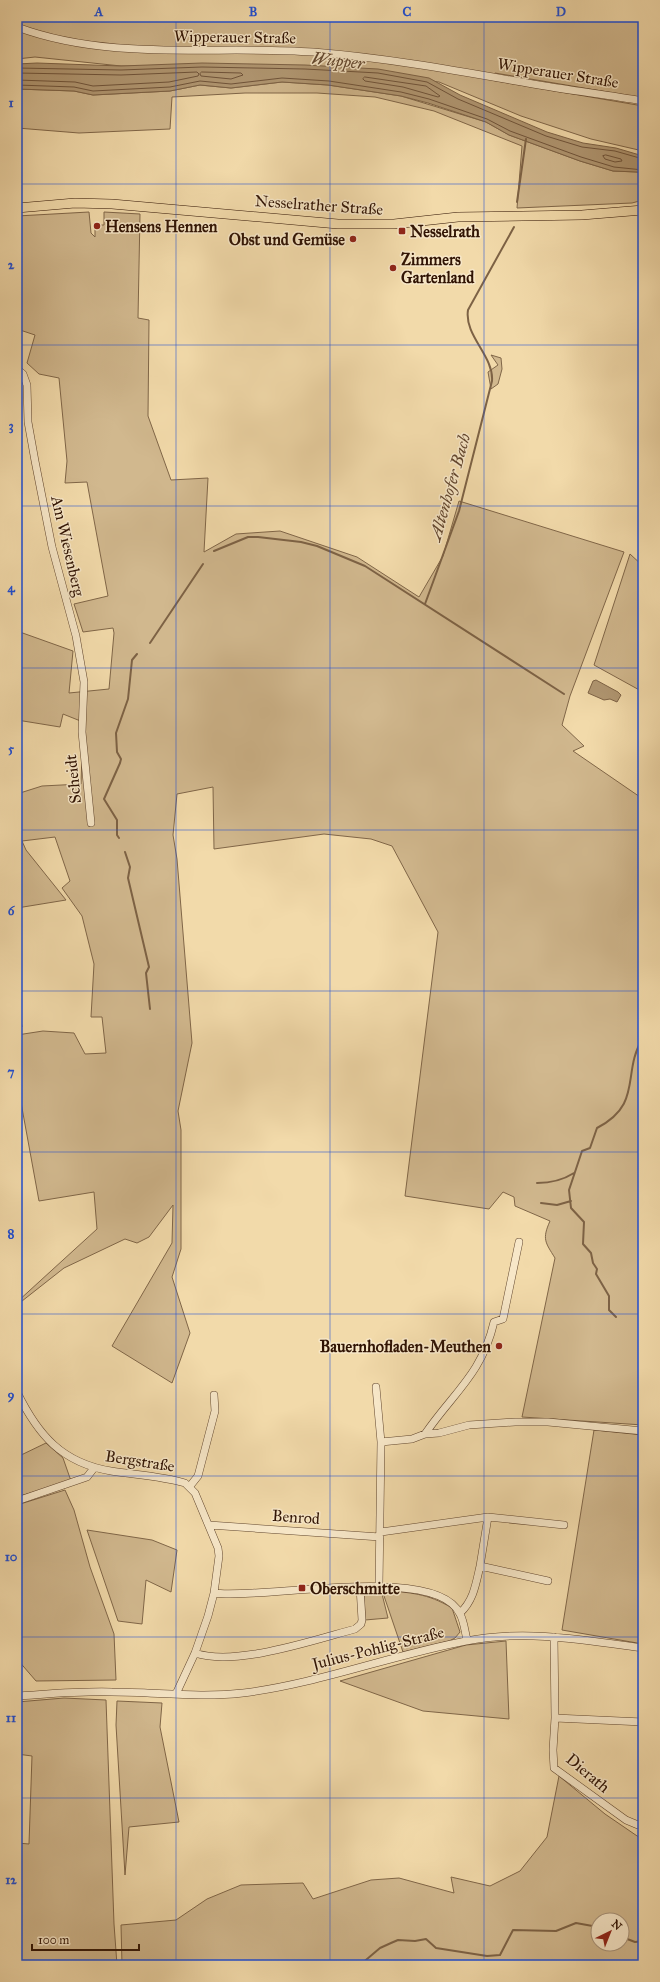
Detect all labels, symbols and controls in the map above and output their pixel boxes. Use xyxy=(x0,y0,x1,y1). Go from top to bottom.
text: A xyxy=(94,4,104,20)
text: B xyxy=(249,4,258,20)
text: C xyxy=(403,4,412,20)
text: D xyxy=(556,4,566,20)
street label: Wipperauer Straße xyxy=(174,26,297,48)
water label: Wupper xyxy=(310,48,366,74)
street label: Wipperauer Straße xyxy=(496,54,620,92)
text: 1 xyxy=(8,95,14,111)
street label: Nesselrather Straße xyxy=(254,191,384,219)
place label: Hensens Hennen xyxy=(105,217,218,236)
marker: Hensens Hennen xyxy=(92,221,102,231)
place label: Nesselrath xyxy=(410,222,480,241)
marker: Nesselrath xyxy=(397,226,407,236)
place label: Obst und Gemüse xyxy=(229,230,345,249)
marker: Obst und Gemüse xyxy=(348,234,358,244)
place label: Zimmers Gartenland xyxy=(401,250,475,287)
text: 2 xyxy=(8,257,15,273)
marker: Zimmers Gartenland xyxy=(388,263,398,273)
text: 3 xyxy=(8,418,14,434)
water label: Altenhofer Bach xyxy=(424,431,475,545)
street label: Am Wiesenberg xyxy=(46,493,89,599)
text: 4 xyxy=(7,580,15,596)
text: 5 xyxy=(8,741,15,757)
street label: Scheidt xyxy=(61,753,85,805)
text: 6 xyxy=(8,903,16,919)
text: 7 xyxy=(8,1064,15,1080)
text: 8 xyxy=(8,1226,15,1242)
place label: Bauernhofladen-Meuthen xyxy=(320,1337,491,1356)
marker: Bauernhofladen-Meuthen xyxy=(494,1341,504,1351)
text: 9 xyxy=(8,1387,15,1403)
street label: Bergstraße xyxy=(104,1446,176,1477)
street label: Benrod xyxy=(271,1506,321,1528)
text: 10 xyxy=(5,1549,18,1565)
place label: Oberschmitte xyxy=(310,1579,400,1598)
marker: Oberschmitte xyxy=(297,1583,307,1593)
street label: Julius-Pohlig-Straße xyxy=(308,1622,447,1675)
text: 11 xyxy=(6,1710,16,1726)
street label: Dierath xyxy=(562,1749,614,1797)
text: 12 xyxy=(5,1872,17,1888)
north arrow xyxy=(590,1912,630,1952)
text: N xyxy=(609,1917,625,1933)
scale bar xyxy=(32,1926,139,1952)
text: 100 m xyxy=(38,1933,69,1947)

